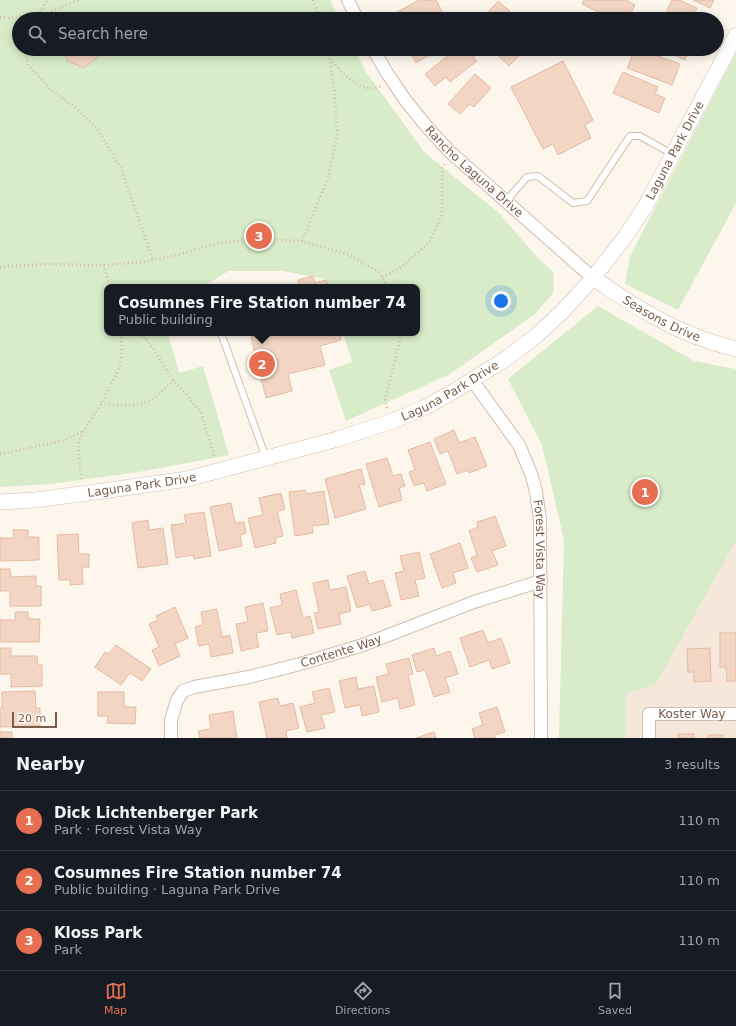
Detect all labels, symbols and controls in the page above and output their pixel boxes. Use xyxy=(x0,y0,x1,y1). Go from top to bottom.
search box xyxy=(12,12,724,56)
icon: search xyxy=(26,23,48,45)
text: Search here xyxy=(58,25,148,43)
street label: Laguna Park Drive xyxy=(643,99,707,202)
street label: Rancho Laguna Drive xyxy=(422,123,526,220)
pin: 3 xyxy=(246,221,272,251)
popup xyxy=(104,284,420,336)
your location xyxy=(491,291,511,311)
street label: Seasons Drive xyxy=(620,293,702,345)
text: Cosumnes Fire Station number 74 xyxy=(118,294,406,312)
text: Public building xyxy=(118,312,213,327)
pin: 2 xyxy=(249,349,275,379)
street label: Laguna Park Drive xyxy=(399,358,501,424)
street label: Laguna Park Drive xyxy=(87,470,198,500)
pin: 1 xyxy=(632,477,658,507)
street label: Forest Vista Way xyxy=(530,499,547,599)
street label: Contente Way xyxy=(299,631,384,670)
street label: Koster Way xyxy=(658,707,726,721)
scale bar xyxy=(12,710,57,729)
text: 20 m xyxy=(18,712,46,725)
text: Nearby xyxy=(16,754,85,774)
text: 3 results xyxy=(664,757,720,772)
text: Dick Lichtenberger Park xyxy=(54,804,258,822)
text: 1 xyxy=(24,813,34,828)
text: 110 m xyxy=(678,813,720,828)
text: Park · Forest Vista Way xyxy=(54,822,202,837)
text: Cosumnes Fire Station number 74 xyxy=(54,864,342,882)
text: 2 xyxy=(24,873,34,888)
text: 110 m xyxy=(678,873,720,888)
text: Public building · Laguna Park Drive xyxy=(54,882,280,897)
text: Kloss Park xyxy=(54,924,142,942)
text: 3 xyxy=(24,933,34,948)
text: 110 m xyxy=(678,933,720,948)
text: Park xyxy=(54,942,82,957)
tab: Map xyxy=(104,980,127,1017)
tab: Directions xyxy=(335,980,390,1017)
tab: Saved xyxy=(598,980,632,1017)

